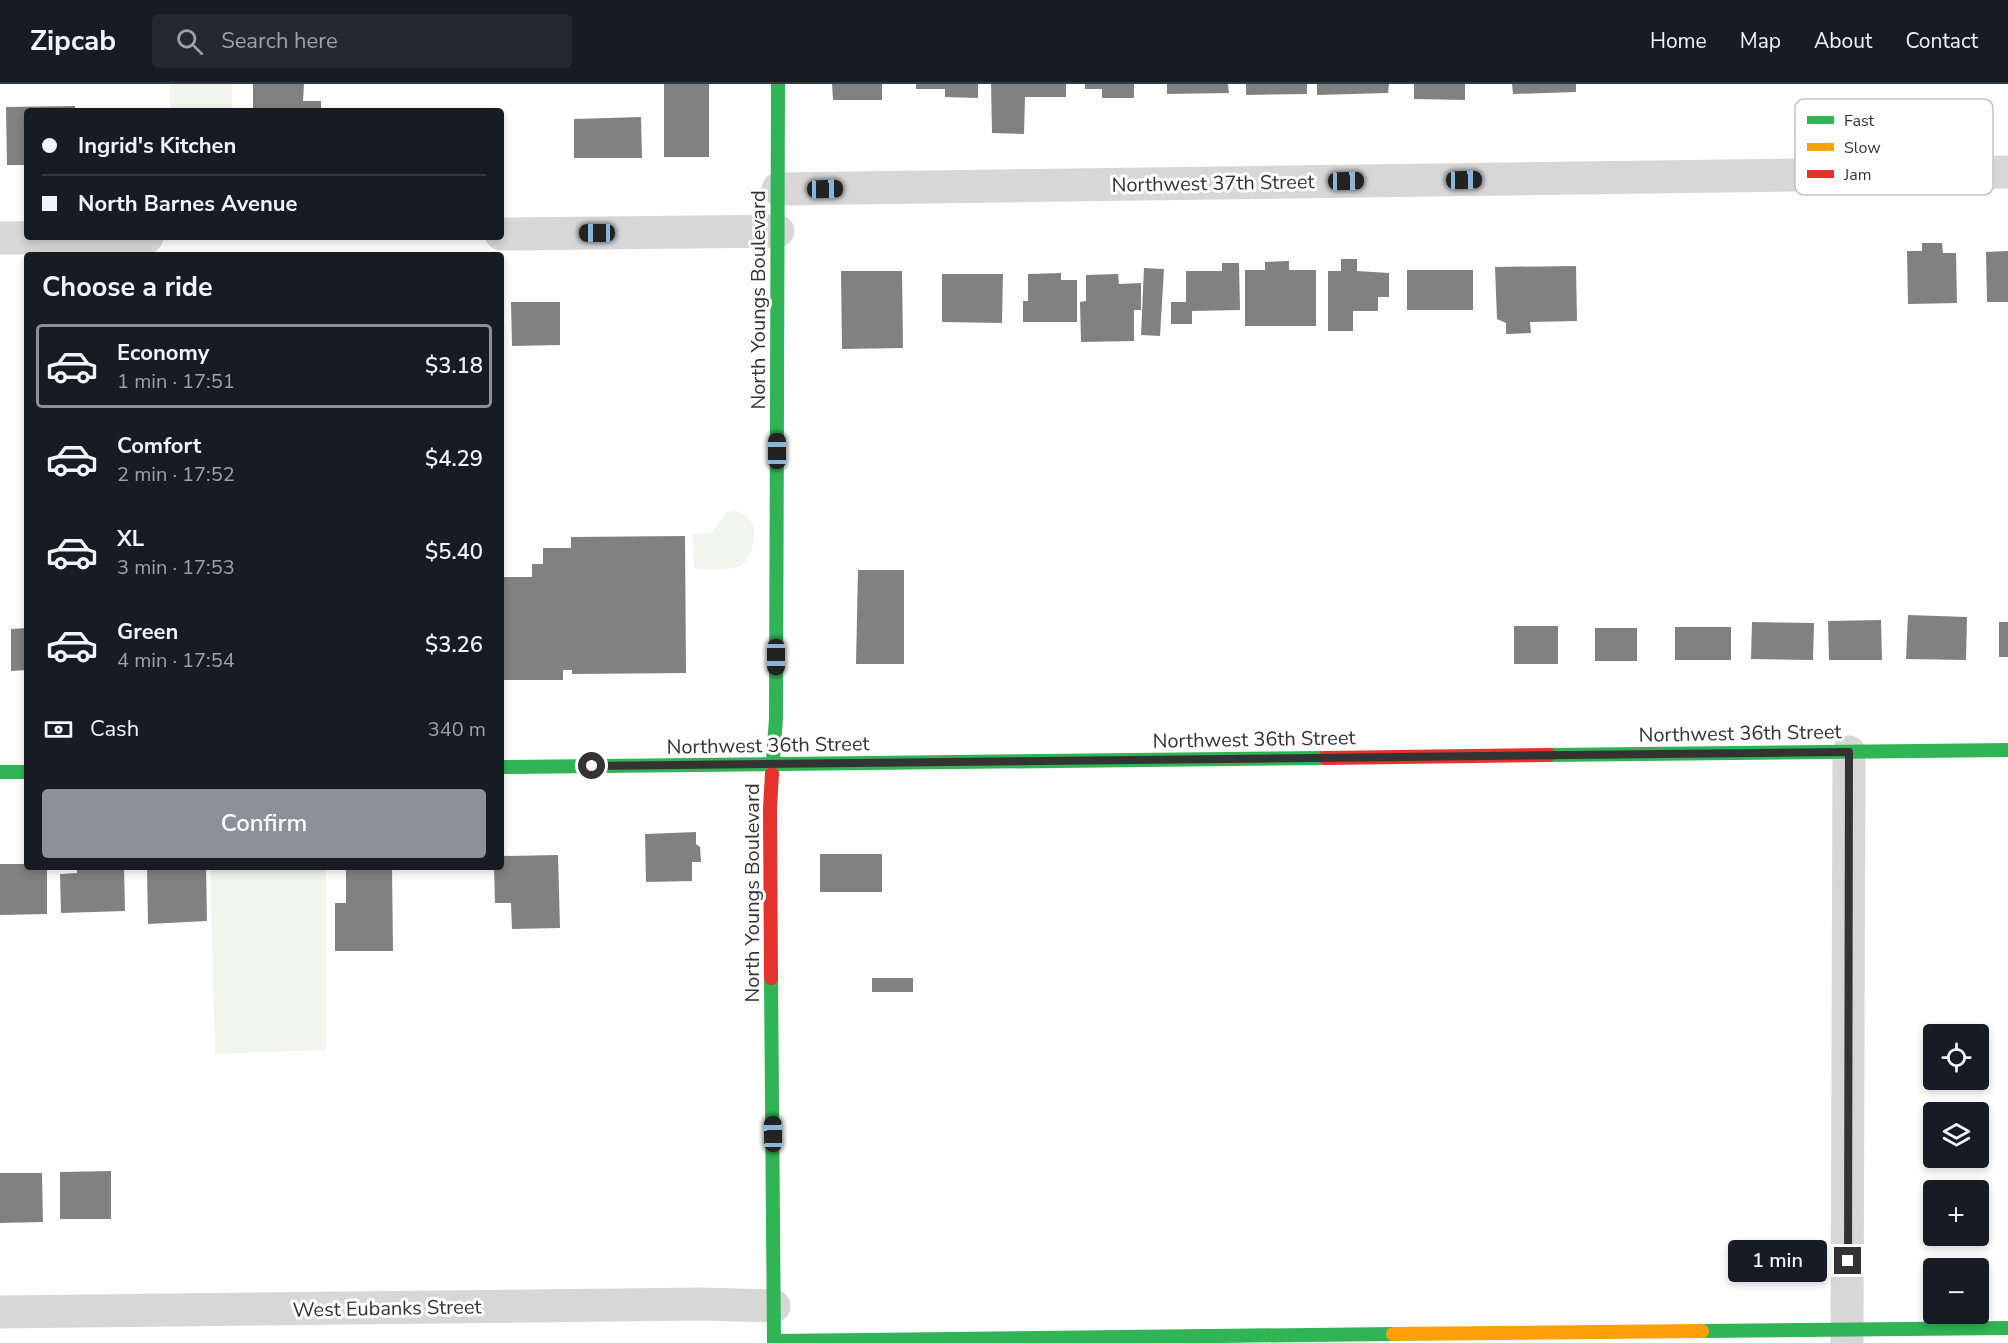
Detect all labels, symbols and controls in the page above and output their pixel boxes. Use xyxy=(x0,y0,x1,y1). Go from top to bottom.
search box xyxy=(152,14,572,68)
text: Zipcab xyxy=(30,22,116,60)
icon: search xyxy=(173,25,206,58)
text: Search here xyxy=(221,26,338,56)
text: Home xyxy=(1650,27,1707,55)
text: Map xyxy=(1740,27,1781,55)
text: About xyxy=(1814,27,1872,55)
text: Contact xyxy=(1905,27,1978,55)
legend xyxy=(1795,99,1993,195)
text: Fast xyxy=(1844,110,1875,132)
text: Ingrid's Kitchen xyxy=(78,131,236,161)
text: Slow xyxy=(1844,137,1881,159)
text: Jam xyxy=(1843,164,1871,186)
street label: Northwest 37th Street xyxy=(1111,168,1316,199)
car xyxy=(1446,171,1482,189)
car xyxy=(1328,172,1364,190)
car xyxy=(807,180,843,198)
text: North Barnes Avenue xyxy=(78,189,297,219)
street label: North Youngs Boulevard xyxy=(745,190,772,410)
car xyxy=(579,224,615,242)
text: Choose a ride xyxy=(42,269,213,306)
text: Economy xyxy=(117,338,209,368)
icon: car xyxy=(45,339,99,393)
text: $3.18 xyxy=(425,351,483,381)
text: 1 min · 17:51 xyxy=(117,368,235,395)
text: Comfort xyxy=(117,431,201,461)
icon: car xyxy=(45,432,99,486)
car xyxy=(768,433,786,469)
text: $4.29 xyxy=(425,444,483,474)
text: 2 min · 17:52 xyxy=(117,461,235,488)
text: XL xyxy=(117,524,144,554)
icon: car xyxy=(45,525,99,579)
text: $5.40 xyxy=(425,537,483,567)
text: 3 min · 17:53 xyxy=(117,554,235,581)
text: Green xyxy=(117,617,178,647)
icon: car xyxy=(45,618,99,672)
text: $3.26 xyxy=(425,630,483,660)
car xyxy=(767,639,785,675)
text: 4 min · 17:54 xyxy=(117,647,235,674)
icon: cash xyxy=(42,713,75,746)
text: Cash xyxy=(90,714,139,744)
text: 340 m xyxy=(428,716,486,743)
street label: Northwest 36th Street xyxy=(1638,718,1843,749)
street label: Northwest 36th Street xyxy=(1152,724,1357,755)
street label: Northwest 36th Street xyxy=(666,730,871,761)
route start xyxy=(578,752,605,779)
street label: North Youngs Boulevard xyxy=(739,783,766,1003)
button: Confirm xyxy=(42,789,486,858)
map controls xyxy=(1923,1024,1989,1324)
button: locate xyxy=(1923,1024,1989,1090)
button: layers xyxy=(1923,1102,1989,1168)
car xyxy=(764,1116,782,1152)
button: + xyxy=(1923,1180,1989,1246)
callout: 1 min xyxy=(1728,1240,1827,1282)
text: 1 min xyxy=(1752,1247,1803,1274)
route end xyxy=(1834,1247,1861,1274)
button: − xyxy=(1923,1258,1989,1324)
street label: West Eubanks Street xyxy=(292,1293,483,1324)

